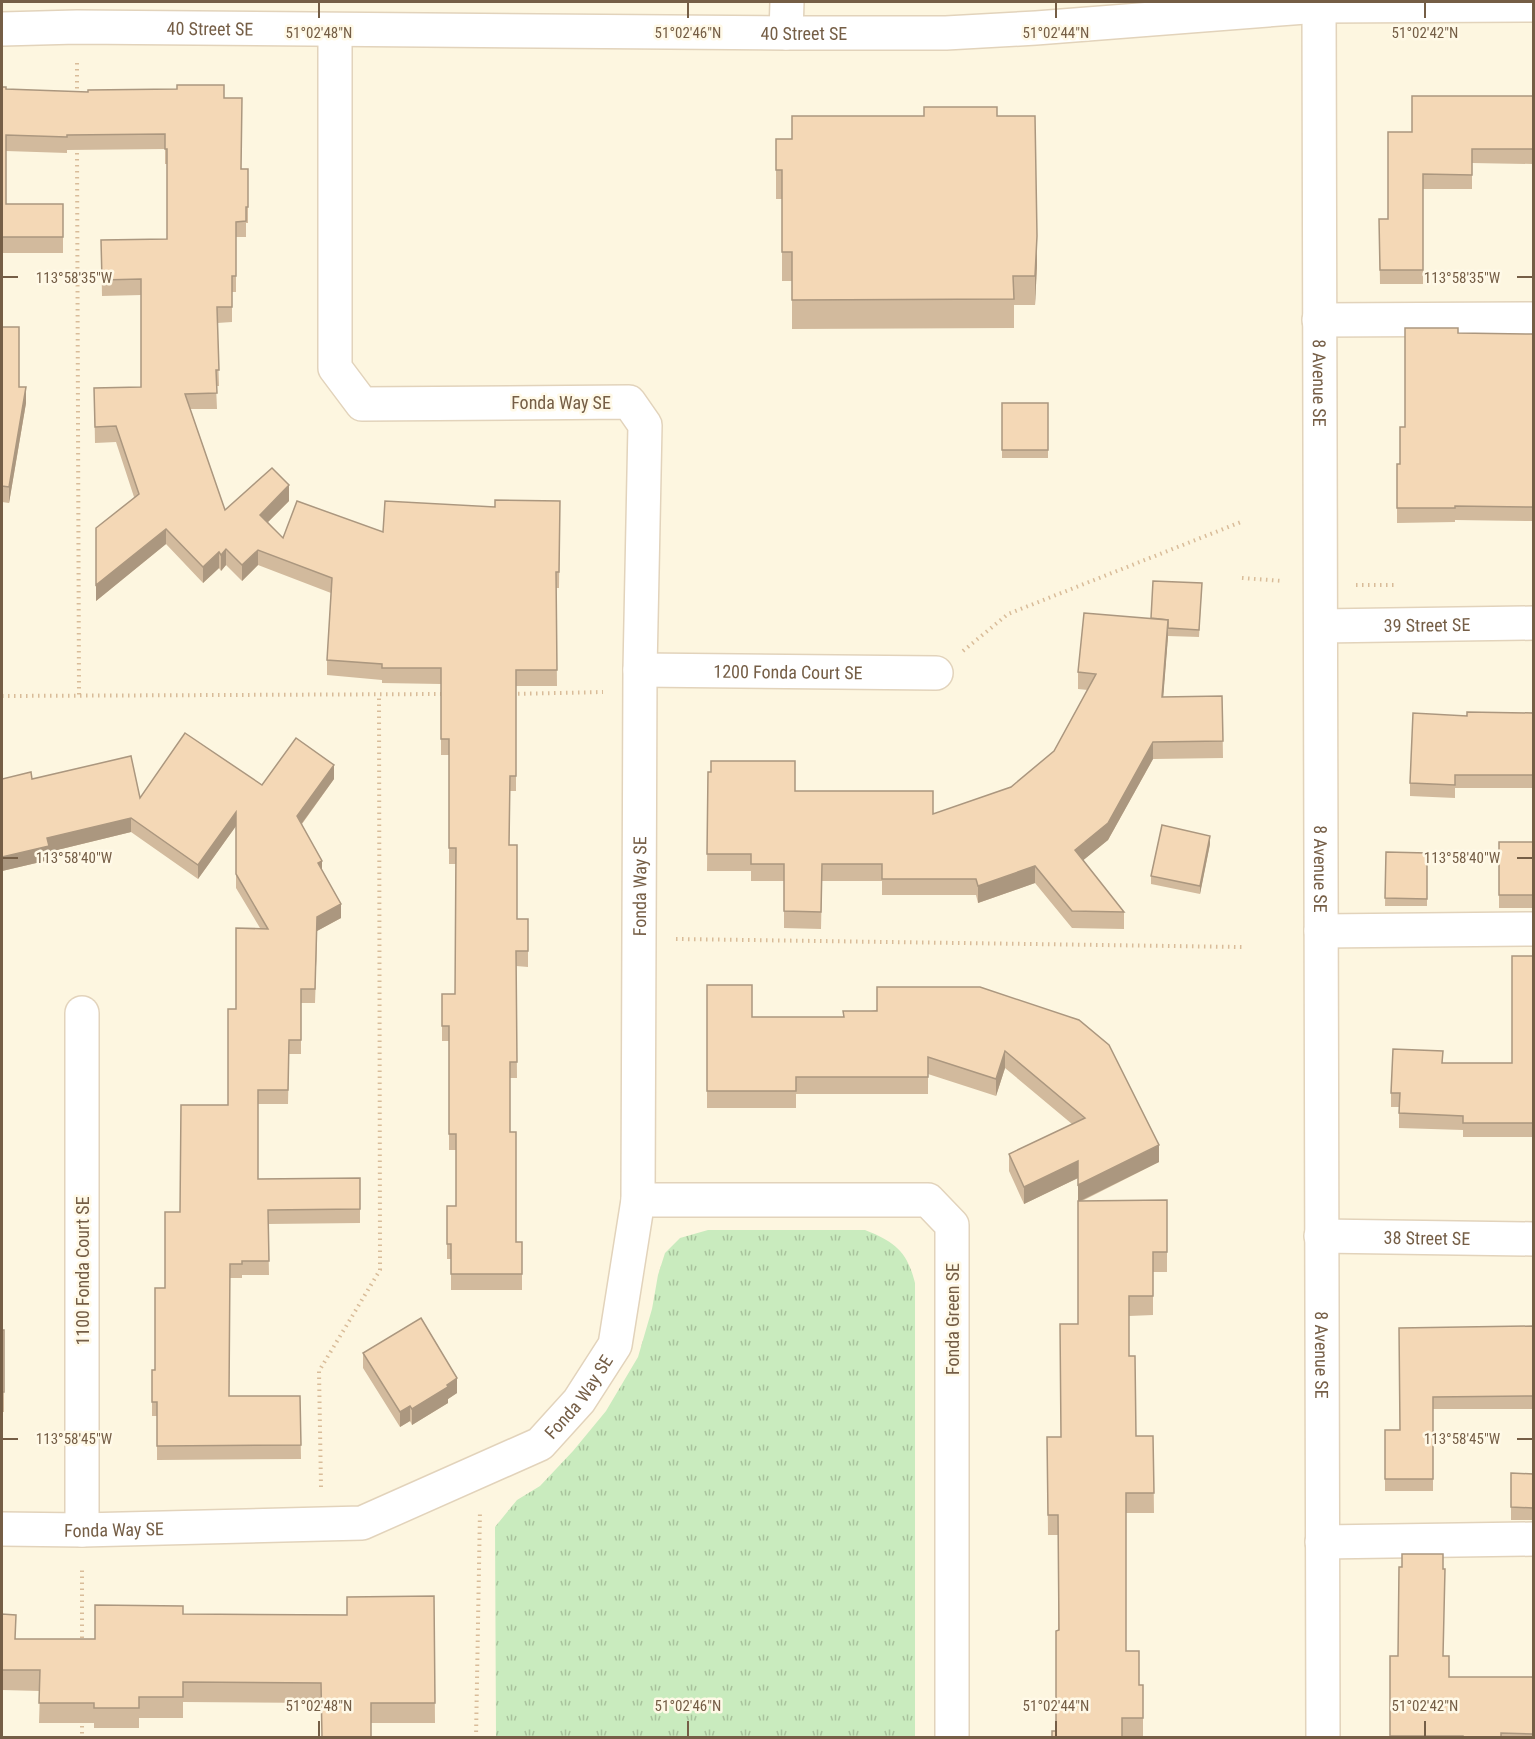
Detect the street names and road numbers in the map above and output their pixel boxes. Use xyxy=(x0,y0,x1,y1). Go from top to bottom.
street label: 40 Street SE xyxy=(167,17,253,39)
street label: 40 Street SE xyxy=(761,22,847,44)
street label: 8 Avenue SE xyxy=(1309,339,1330,427)
street label: Fonda Way SE xyxy=(511,392,611,413)
street label: 39 Street SE xyxy=(1384,613,1470,636)
street label: 1200 Fonda Court SE xyxy=(713,660,863,683)
street label: 8 Avenue SE xyxy=(1310,825,1332,913)
street label: Fonda Way SE xyxy=(628,836,650,936)
street label: 1100 Fonda Court SE xyxy=(72,1196,93,1346)
street label: 38 Street SE xyxy=(1384,1226,1470,1249)
street label: Fonda Green SE xyxy=(942,1263,963,1375)
street label: 8 Avenue SE xyxy=(1312,1311,1333,1399)
street label: Fonda Way SE xyxy=(540,1351,617,1443)
street label: Fonda Way SE xyxy=(64,1517,164,1541)

